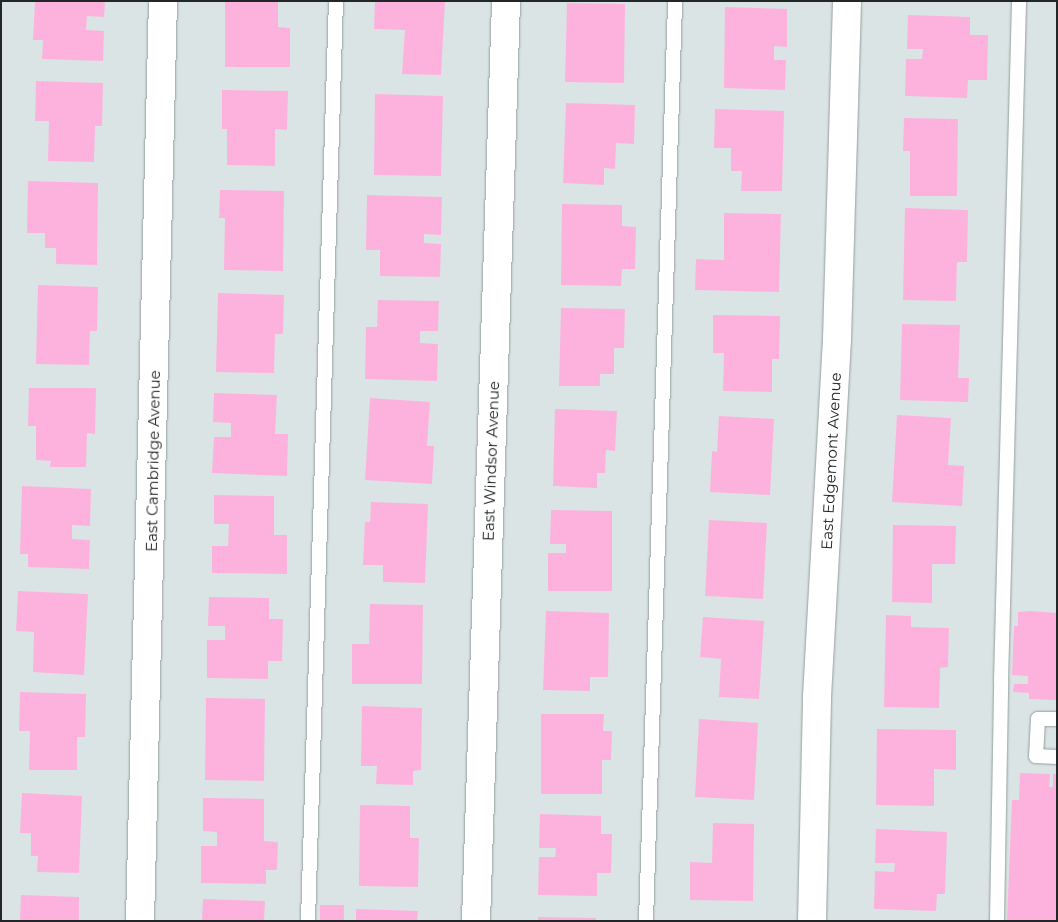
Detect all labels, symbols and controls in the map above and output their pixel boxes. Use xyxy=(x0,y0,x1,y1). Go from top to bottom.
street label: East Cambridge Avenue xyxy=(142,370,164,552)
street label: East Edgemont Avenue xyxy=(817,372,845,550)
street label: East Windsor Avenue xyxy=(479,381,503,541)

